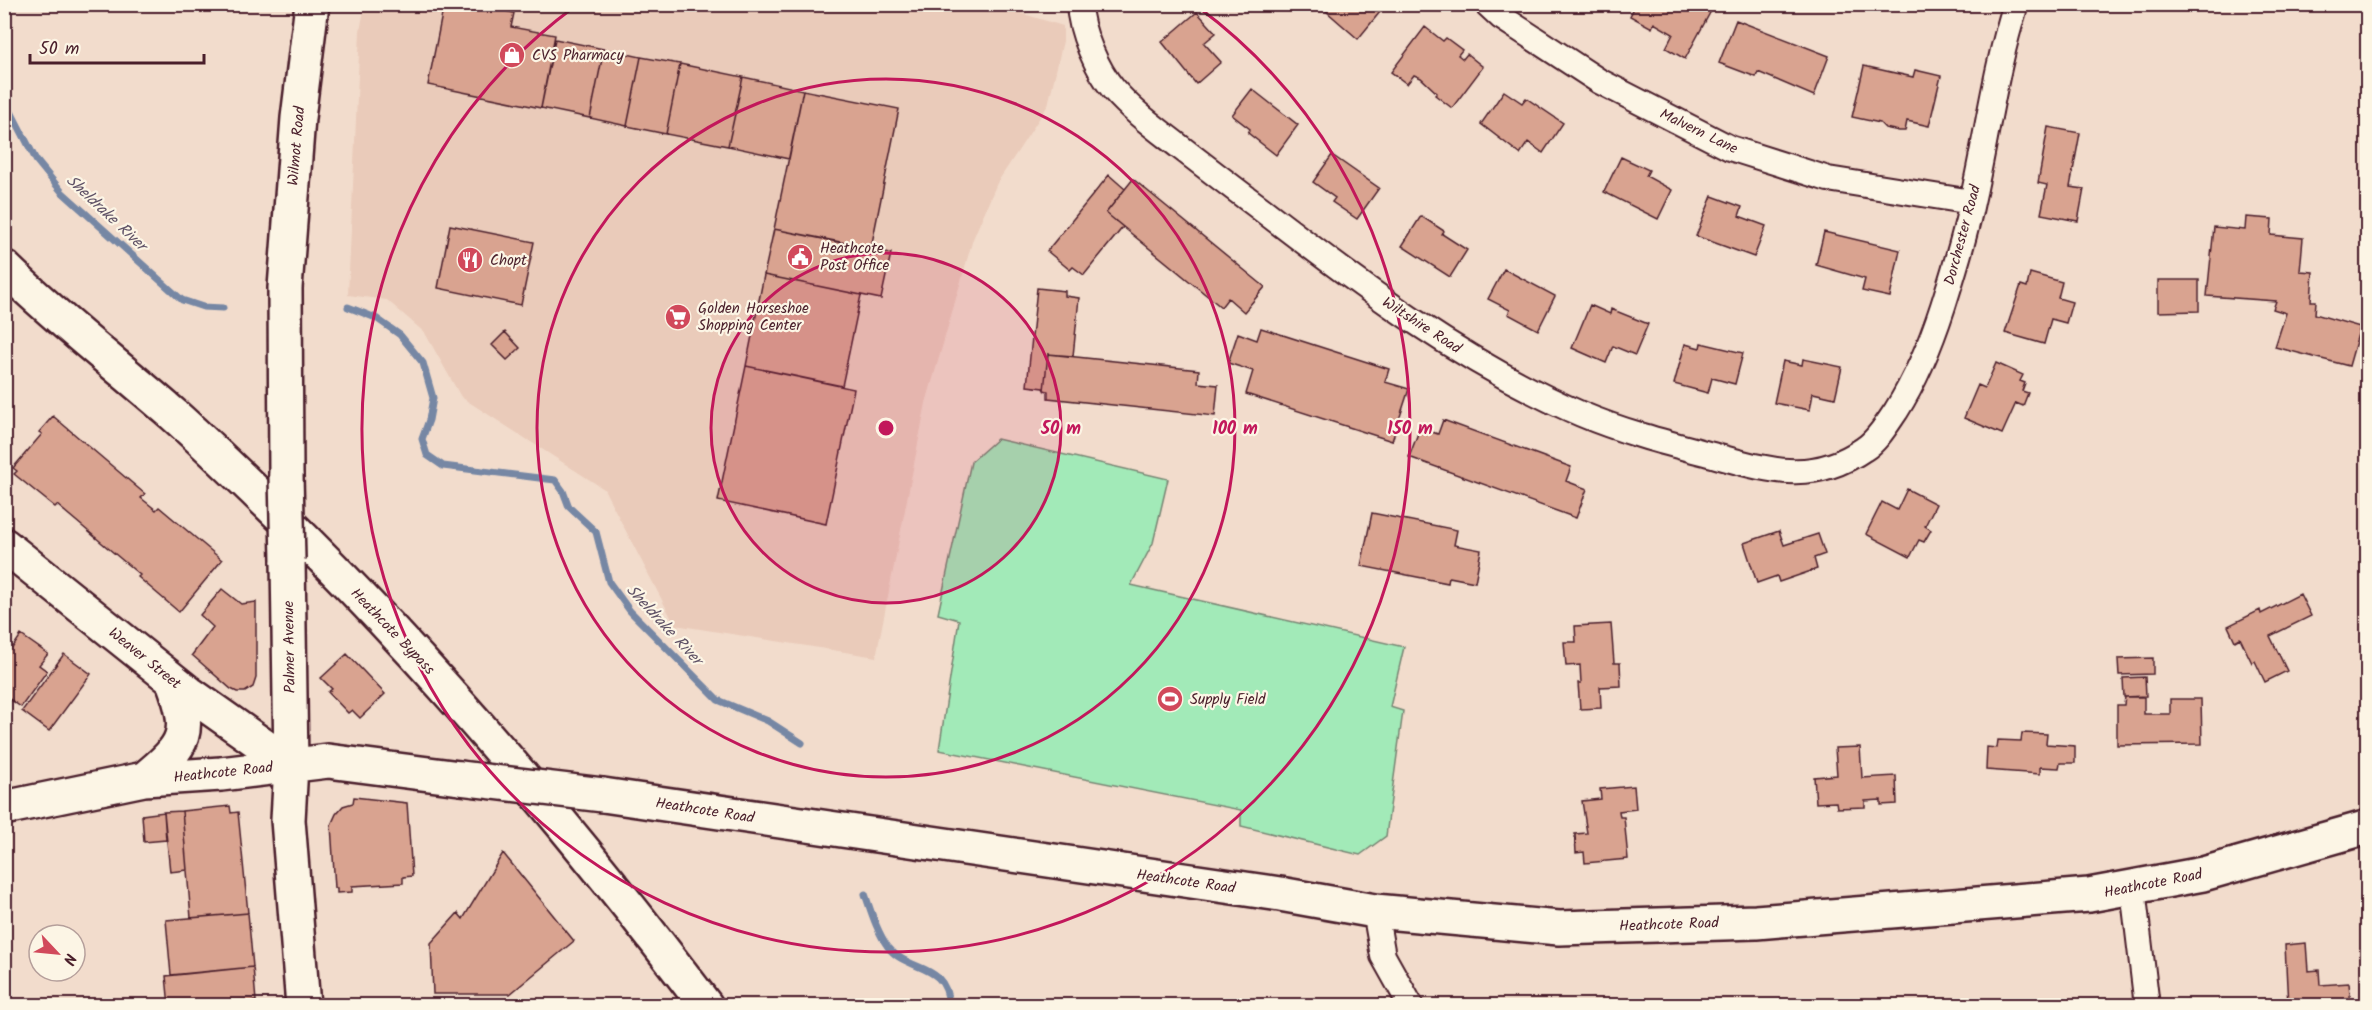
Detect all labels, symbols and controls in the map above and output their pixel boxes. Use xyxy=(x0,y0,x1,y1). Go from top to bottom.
scale bar xyxy=(30,27,204,65)
text: 50 m xyxy=(39,35,79,64)
shop icon: CVS Pharmacy xyxy=(497,40,527,70)
place label: CVS Pharmacy xyxy=(532,44,625,68)
street label: Malvern Lane xyxy=(1655,103,1742,161)
street label: Wilmot Road xyxy=(282,105,312,187)
water label: Sheldrake River xyxy=(60,169,155,260)
street label: Dorchester Road xyxy=(1938,182,1988,288)
place label: Heathcote Post Office xyxy=(820,237,890,278)
public building icon: Heathcote Post Office xyxy=(785,242,815,272)
restaurant icon: Chopt xyxy=(455,245,485,275)
place label: Chopt xyxy=(490,249,527,273)
street label: Wiltshire Road xyxy=(1377,291,1466,361)
place label: Golden Horseshoe Shopping Center xyxy=(698,297,809,338)
supermarket icon: Golden Horseshoe Shopping Center xyxy=(663,302,693,332)
text: 50 m xyxy=(1040,415,1081,444)
text: 100 m xyxy=(1212,415,1258,444)
text: 150 m xyxy=(1387,415,1433,444)
centre of rings xyxy=(876,418,896,438)
water label: Sheldrake River xyxy=(620,579,711,674)
street label: Heathcote Bypass xyxy=(344,583,441,681)
street label: Palmer Avenue xyxy=(277,600,303,694)
street label: Weaver Street xyxy=(103,622,186,696)
sports icon: Supply Field xyxy=(1155,684,1185,714)
place label: Supply Field xyxy=(1190,688,1266,712)
street label: Heathcote Road xyxy=(172,756,274,790)
street label: Heathcote Road xyxy=(654,791,757,831)
street label: Heathcote Road xyxy=(1135,863,1237,901)
street label: Heathcote Road xyxy=(2102,863,2205,905)
street label: Heathcote Road xyxy=(1619,911,1720,939)
north arrow xyxy=(27,923,87,983)
text: N xyxy=(56,949,83,969)

